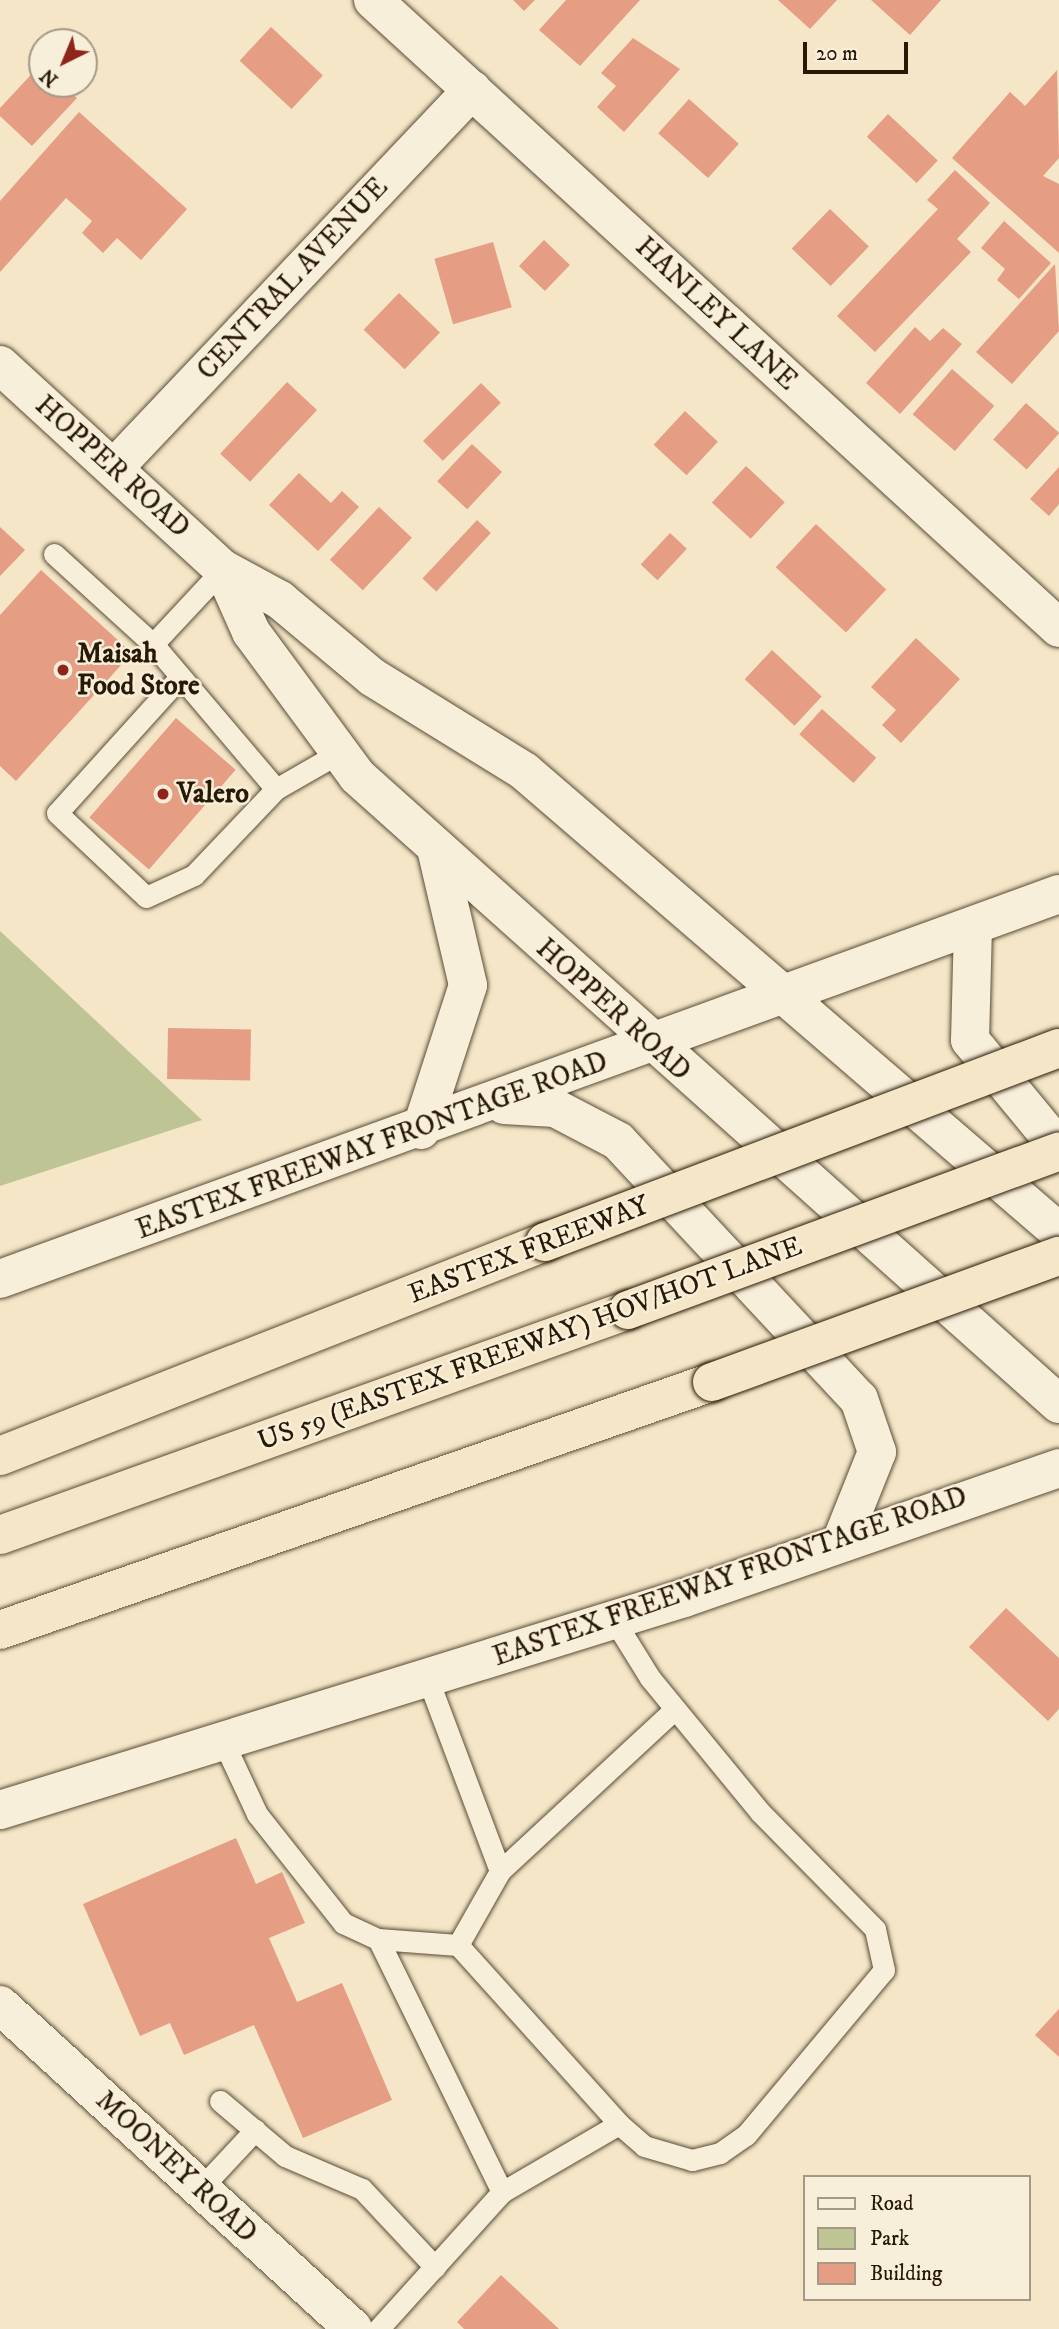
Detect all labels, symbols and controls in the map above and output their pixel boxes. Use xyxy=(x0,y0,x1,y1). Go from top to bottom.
north arrow xyxy=(28,28,98,98)
scale bar xyxy=(807,28,912,72)
text: 20 m xyxy=(816,41,858,67)
text: N xyxy=(36,64,63,91)
street label: CENTRAL AVENUE xyxy=(191,171,395,387)
street label: HANLEY LANE xyxy=(628,230,804,398)
street label: HOPPER ROAD xyxy=(28,389,196,545)
place label: Maisah Food Store xyxy=(77,637,200,703)
marker: Maisah Food Store xyxy=(55,662,71,678)
place label: Valero xyxy=(177,777,249,811)
marker: Valero xyxy=(155,786,171,802)
street label: HOPPER ROAD xyxy=(529,932,697,1088)
street label: EASTEX FREEWAY FRONTAGE ROAD xyxy=(132,1045,612,1247)
street label: EASTEX FREEWAY xyxy=(404,1189,654,1311)
street label: US 59 (EASTEX FREEWAY) HOV/HOT LANE xyxy=(253,1230,807,1458)
street label: EASTEX FREEWAY FRONTAGE ROAD xyxy=(489,1480,971,1674)
street label: MOONEY ROAD xyxy=(89,2084,263,2250)
legend xyxy=(804,2175,1031,2301)
text: Road xyxy=(870,2191,914,2217)
text: Park xyxy=(870,2226,909,2252)
text: Building xyxy=(870,2261,942,2287)

